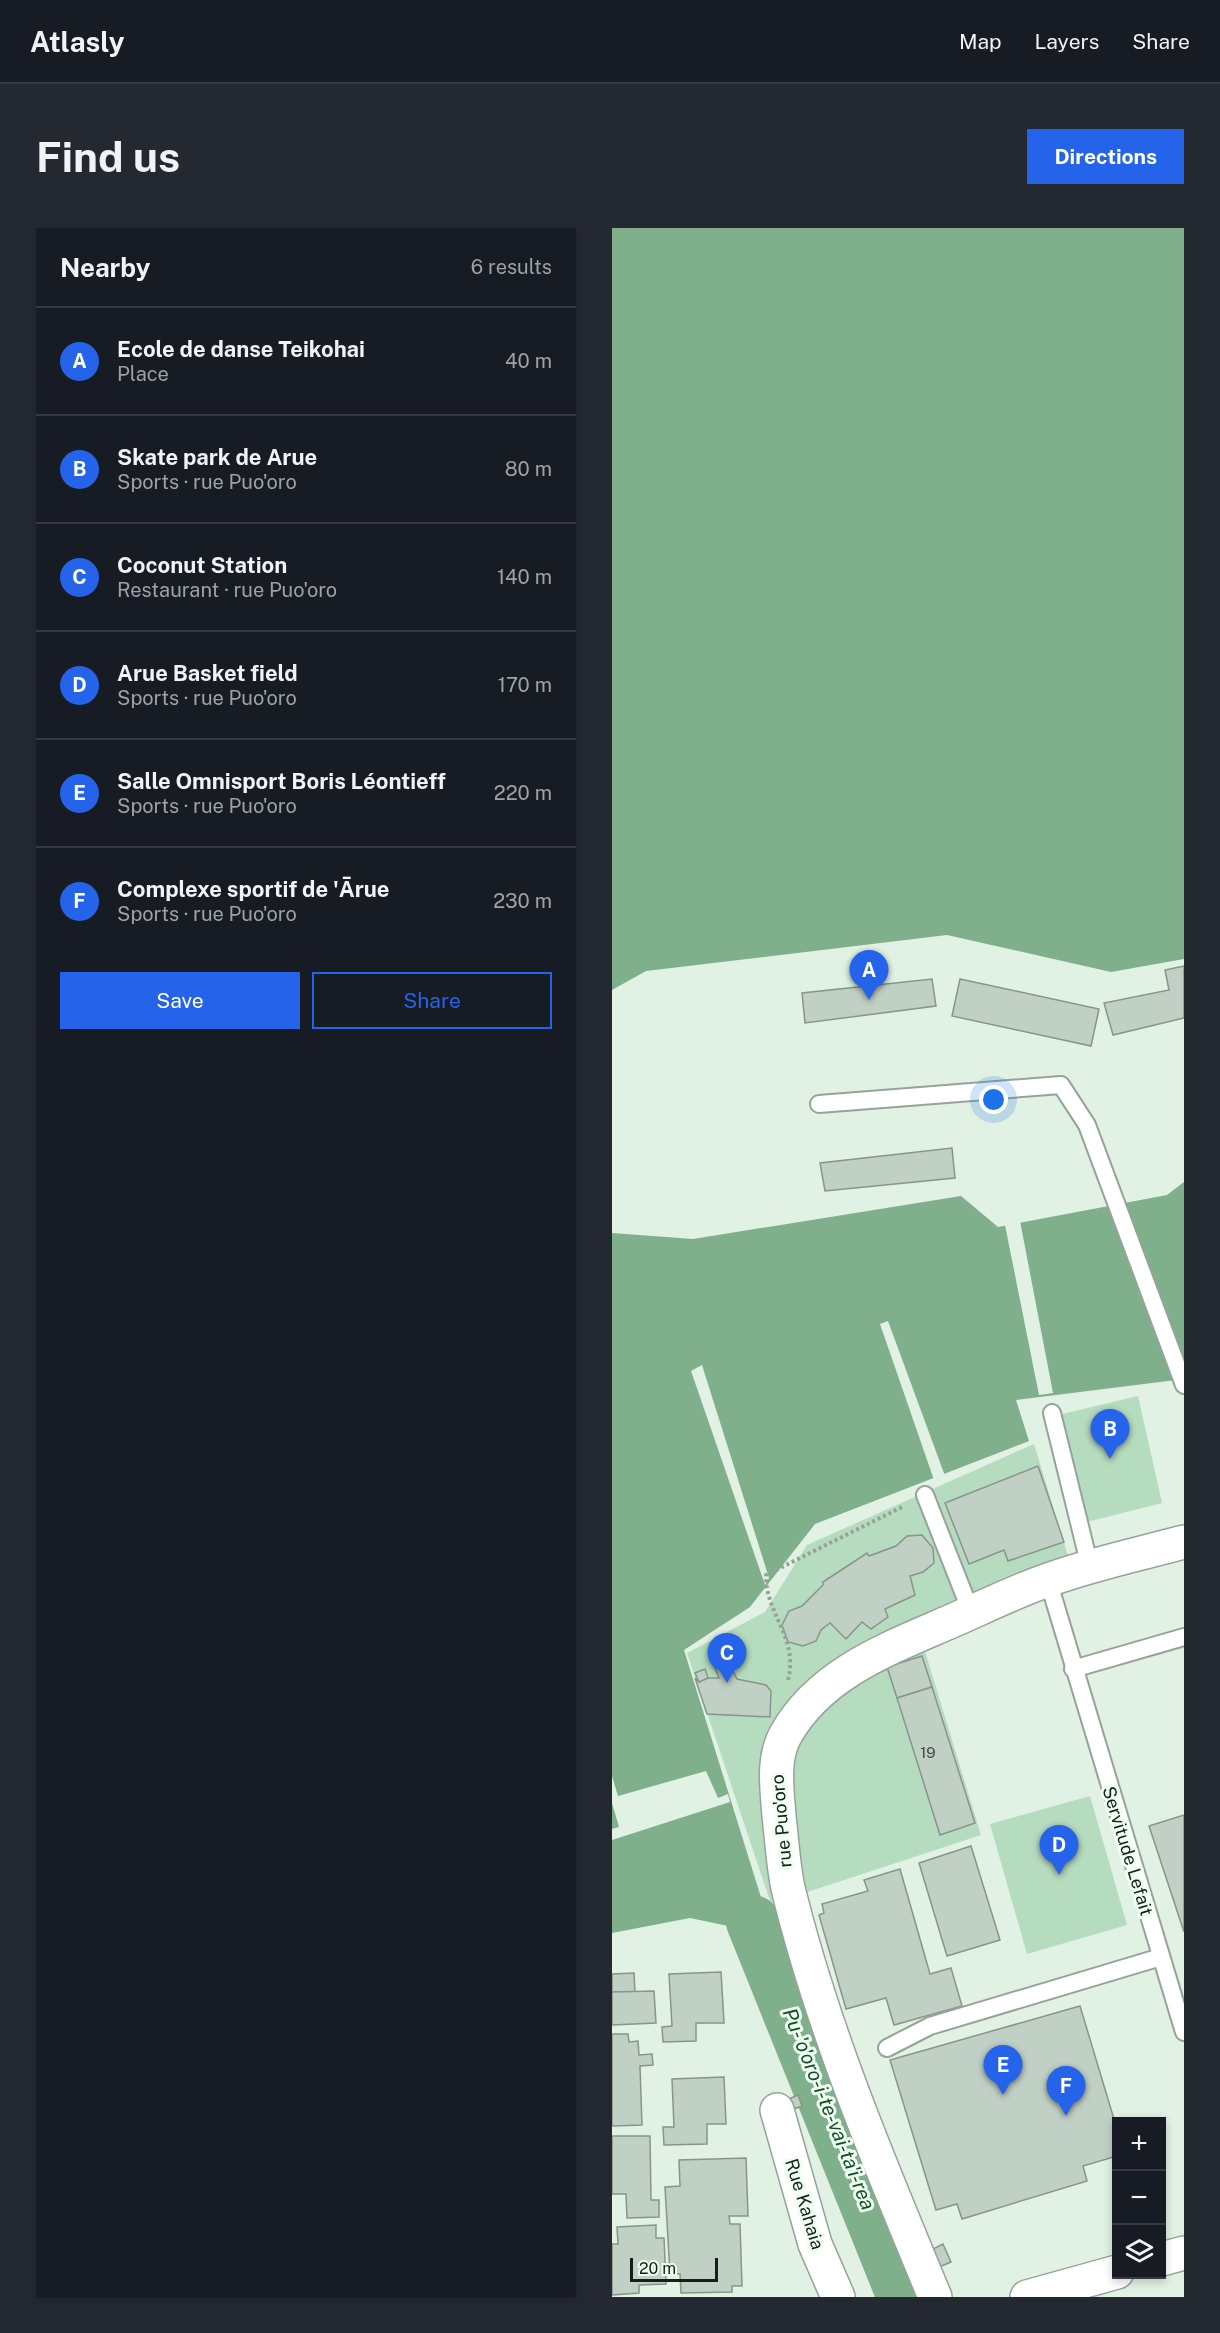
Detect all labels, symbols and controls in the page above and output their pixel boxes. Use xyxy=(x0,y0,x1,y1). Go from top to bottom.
text: Atlasly xyxy=(30,25,124,58)
text: Map xyxy=(959,29,1002,54)
text: Layers xyxy=(1035,29,1099,54)
text: Share xyxy=(1132,29,1190,54)
button: Directions xyxy=(1027,129,1184,184)
text: Find us xyxy=(36,132,180,181)
text: Nearby xyxy=(60,252,150,283)
text: 6 results xyxy=(471,255,552,279)
text: Ecole de danse Teikohai xyxy=(117,336,365,362)
text: A xyxy=(72,349,87,373)
text: 40 m xyxy=(505,349,552,373)
text: Place xyxy=(117,362,169,386)
text: Skate park de Arue xyxy=(117,444,317,470)
text: B xyxy=(73,457,86,481)
text: 80 m xyxy=(505,457,552,481)
text: Sports · rue Puo'oro xyxy=(117,470,297,494)
text: Coconut Station xyxy=(117,552,287,578)
text: C xyxy=(72,565,87,589)
text: 140 m xyxy=(497,565,552,589)
text: Restaurant · rue Puo'oro xyxy=(117,578,337,602)
text: Arue Basket field xyxy=(117,660,298,686)
text: D xyxy=(72,673,87,697)
text: 170 m xyxy=(498,673,552,697)
text: Sports · rue Puo'oro xyxy=(117,686,297,710)
text: Salle Omnisport Boris Léontieff xyxy=(117,768,446,794)
text: E xyxy=(73,781,86,805)
text: 220 m xyxy=(494,781,552,805)
text: Sports · rue Puo'oro xyxy=(117,794,297,818)
text: Complexe sportif de 'Ārue xyxy=(117,876,390,902)
text: F xyxy=(73,889,86,913)
text: 230 m xyxy=(493,889,552,913)
text: Sports · rue Puo'oro xyxy=(117,902,297,926)
pin: A xyxy=(850,950,888,1000)
button: Save xyxy=(60,972,300,1029)
button: Share xyxy=(312,972,552,1029)
your location xyxy=(979,1085,1008,1114)
pin: B xyxy=(1090,1410,1130,1459)
pin: C xyxy=(708,1634,746,1683)
house number: 19 xyxy=(920,1744,936,1761)
street label: rue Puo'oro xyxy=(766,1774,796,1868)
street label: Servitude Lefait xyxy=(1098,1784,1158,1918)
pin: D xyxy=(1040,1826,1078,1875)
water label: Pu-'o'oro-i-te-vai-ta'i-rea xyxy=(778,2005,880,2213)
pin: E xyxy=(984,2046,1022,2095)
pin: F xyxy=(1046,2066,1086,2116)
map controls xyxy=(1112,2117,1166,2279)
button: + xyxy=(1112,2117,1166,2171)
street label: Rue Kahaia xyxy=(781,2156,829,2252)
button: − xyxy=(1112,2171,1166,2225)
button: layers xyxy=(1112,2225,1166,2279)
scale bar xyxy=(630,2255,718,2282)
text: 20 m xyxy=(639,2259,676,2278)

